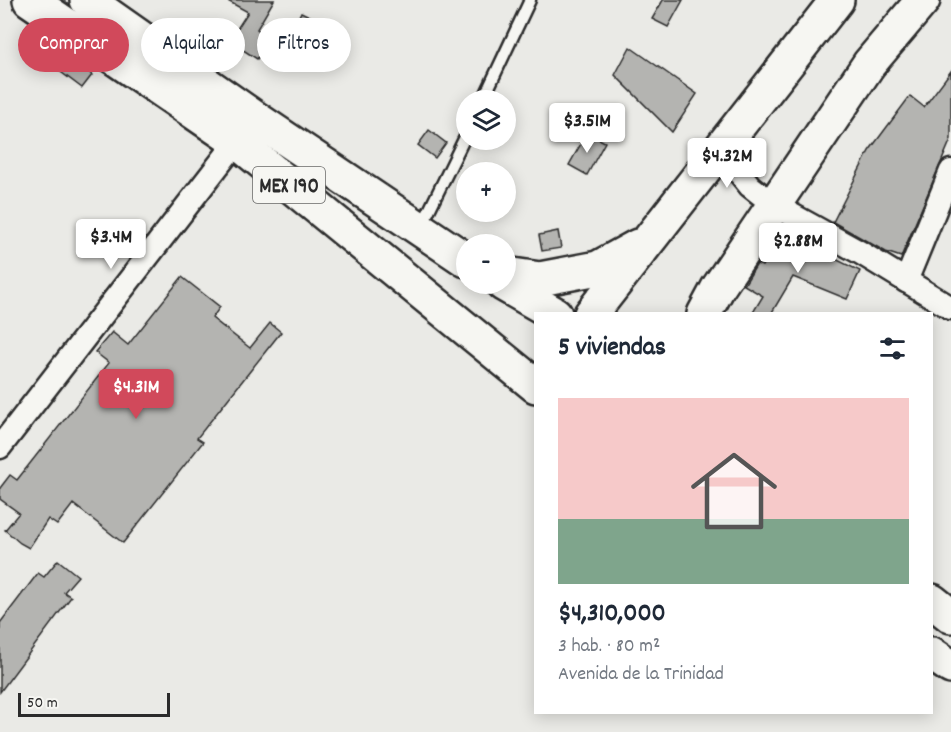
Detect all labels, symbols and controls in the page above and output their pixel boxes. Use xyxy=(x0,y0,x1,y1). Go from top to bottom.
chip: Comprar xyxy=(18,18,129,72)
chip: Alquilar xyxy=(141,18,245,72)
chip: Filtros xyxy=(257,18,351,72)
map controls xyxy=(456,90,516,294)
button: layers xyxy=(456,90,516,150)
pin: $3.51M xyxy=(538,103,636,154)
text: $3.51M xyxy=(563,108,611,136)
pin: $4.32M xyxy=(678,138,776,189)
text: $4.32M xyxy=(701,143,753,171)
button: + xyxy=(456,162,516,222)
road number: MEX 190 xyxy=(253,167,325,203)
pin: $3.4M xyxy=(69,219,153,270)
pin: $2.88M xyxy=(749,223,847,274)
text: $3.4M xyxy=(90,224,132,252)
text: $2.88M xyxy=(773,228,823,256)
button: − xyxy=(456,234,516,294)
text: 5 viviendas xyxy=(558,330,666,367)
icon: filters xyxy=(876,332,909,365)
pin: $4.31M xyxy=(87,369,185,420)
text: $4.31M xyxy=(113,374,159,402)
icon: home xyxy=(680,437,788,545)
text: $4,310,000 xyxy=(558,596,666,633)
text: 3 hab. · 80 m² xyxy=(558,633,660,661)
text: Avenida de la Trinidad xyxy=(558,661,724,689)
scale bar xyxy=(18,690,170,718)
text: 50 m xyxy=(27,692,58,715)

